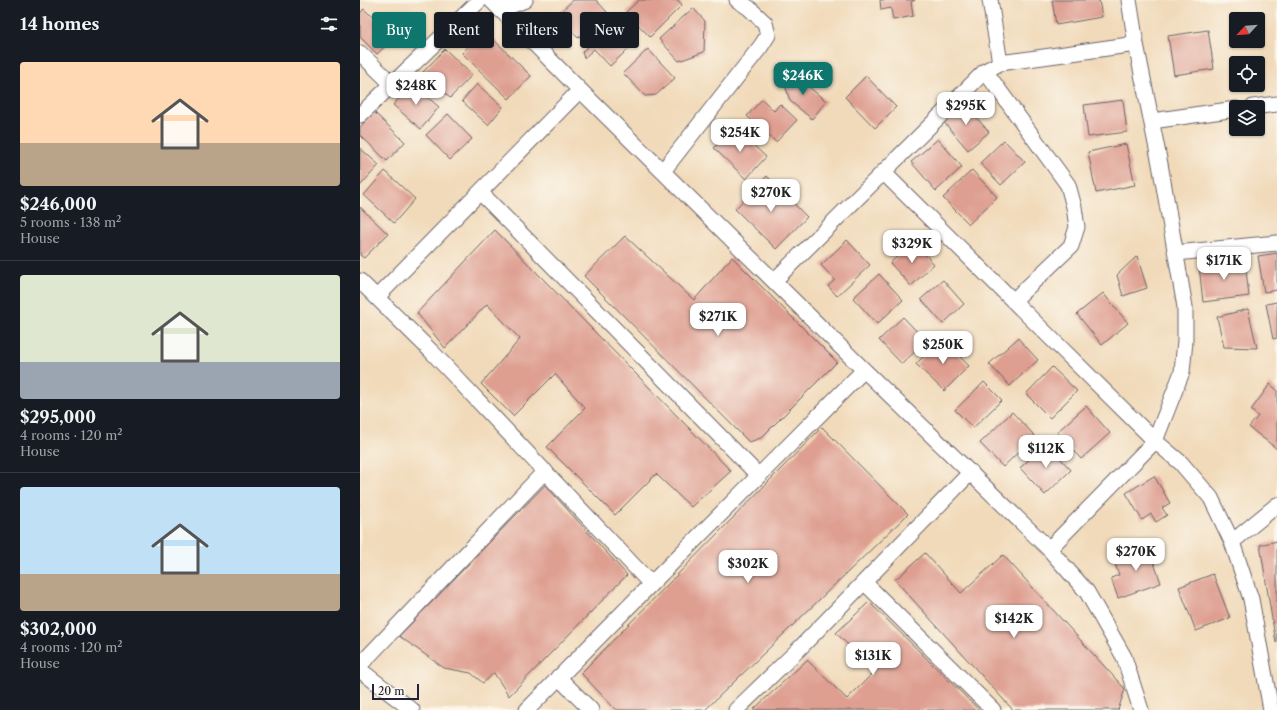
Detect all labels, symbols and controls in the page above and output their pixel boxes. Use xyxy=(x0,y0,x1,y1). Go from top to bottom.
chip: Buy xyxy=(372,12,426,48)
chip: Rent xyxy=(434,12,494,48)
chip: Filters xyxy=(502,12,572,48)
chip: New xyxy=(580,12,639,48)
north arrow xyxy=(1229,12,1265,48)
map controls xyxy=(1229,12,1265,136)
icon: filters xyxy=(318,13,340,35)
text: 14 homes xyxy=(20,14,99,34)
button: locate xyxy=(1229,56,1265,92)
pin: $246K xyxy=(775,62,831,96)
text: $246K xyxy=(783,67,823,83)
pin: $248K xyxy=(388,72,444,106)
text: $248K xyxy=(395,77,437,93)
icon: home xyxy=(144,88,216,160)
pin: $295K xyxy=(938,92,994,126)
text: $295K xyxy=(946,97,986,113)
button: layers xyxy=(1229,100,1265,136)
pin: $254K xyxy=(712,119,768,153)
text: $254K xyxy=(720,124,760,140)
pin: $270K xyxy=(743,179,799,213)
text: $270K xyxy=(751,184,791,200)
text: $246,000 xyxy=(20,194,97,214)
text: 5 rooms · 138 m² xyxy=(20,214,121,230)
text: House xyxy=(20,230,60,246)
pin: $329K xyxy=(884,230,940,264)
text: $329K xyxy=(892,235,932,251)
pin: $171K xyxy=(1196,247,1252,281)
text: $171K xyxy=(1206,252,1242,268)
icon: home xyxy=(144,301,216,373)
pin: $271K xyxy=(690,303,746,337)
text: $271K xyxy=(699,308,737,324)
pin: $250K xyxy=(915,331,971,365)
text: $250K xyxy=(923,336,963,352)
text: $295,000 xyxy=(20,407,96,427)
text: 4 rooms · 120 m² xyxy=(20,427,123,443)
pin: $112K xyxy=(1018,435,1074,469)
text: $112K xyxy=(1027,440,1065,456)
text: House xyxy=(20,443,60,459)
icon: home xyxy=(144,513,216,585)
pin: $270K xyxy=(1108,538,1164,572)
text: $270K xyxy=(1116,543,1156,559)
pin: $302K xyxy=(720,550,776,584)
text: $302K xyxy=(728,555,768,571)
pin: $142K xyxy=(986,605,1042,639)
text: $142K xyxy=(995,610,1033,626)
text: $302,000 xyxy=(20,619,97,639)
text: 4 rooms · 120 m² xyxy=(20,639,123,655)
pin: $131K xyxy=(845,642,901,676)
text: $131K xyxy=(855,647,891,663)
text: House xyxy=(20,655,60,671)
scale bar xyxy=(372,682,419,701)
text: 20 m xyxy=(378,684,404,698)

